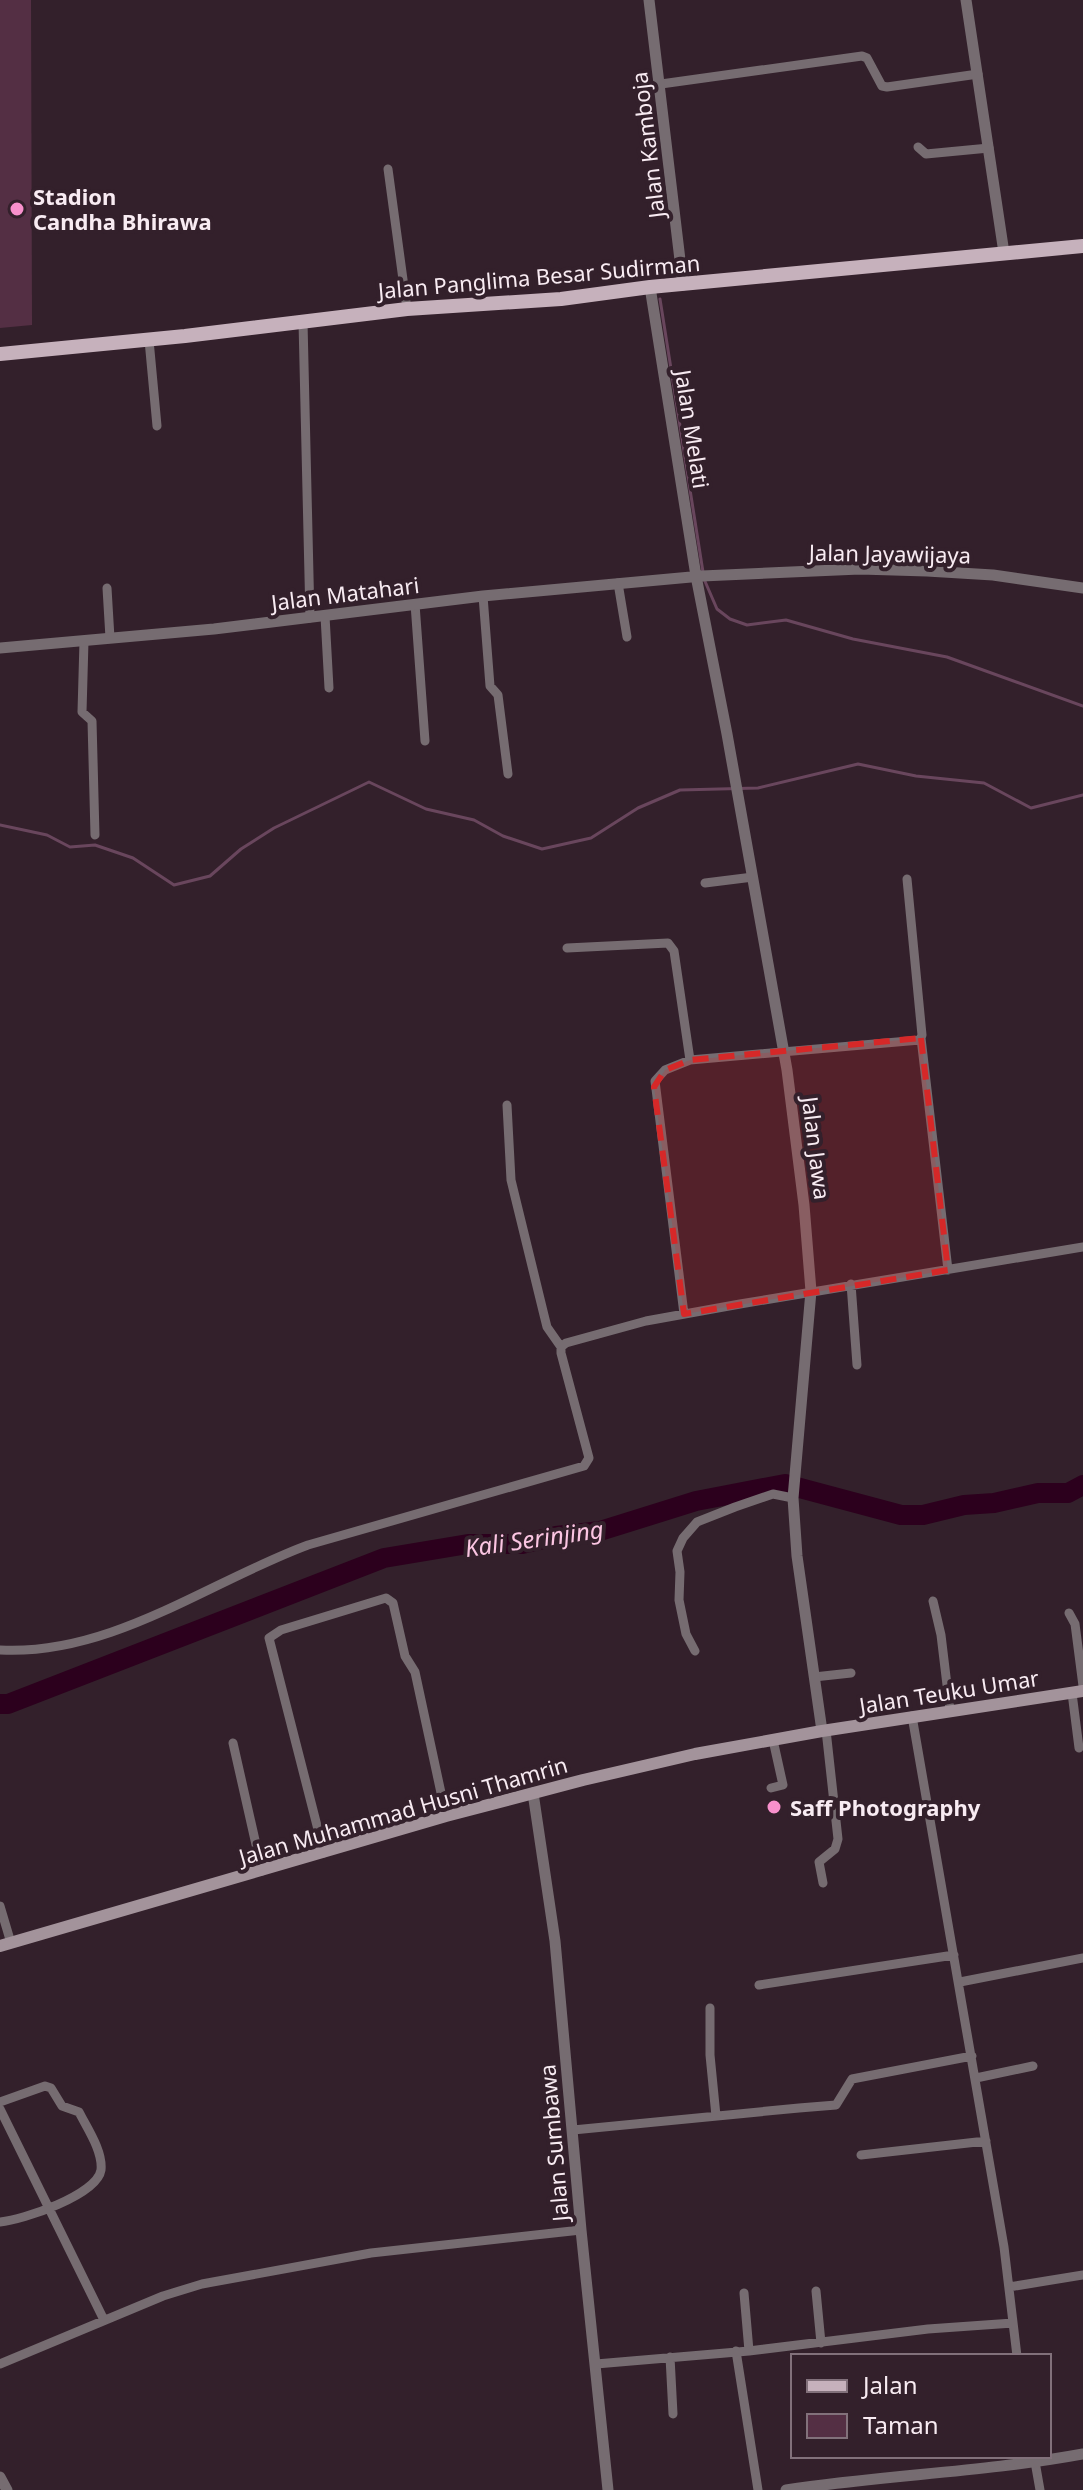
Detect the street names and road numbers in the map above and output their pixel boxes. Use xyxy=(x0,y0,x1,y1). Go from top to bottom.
street label: Jalan Kamboja xyxy=(623,70,671,222)
street label: Jalan Panglima Besar Sudirman xyxy=(375,247,701,305)
street label: Jalan Melati xyxy=(669,366,717,490)
street label: Jalan Jayawijaya xyxy=(807,537,971,569)
street label: Jalan Matahari xyxy=(267,569,421,617)
street label: Jalan Jawa xyxy=(796,1093,838,1201)
street label: Jalan Teuku Umar xyxy=(855,1662,1041,1720)
street label: Jalan Muhammad Husni Thamrin xyxy=(233,1749,571,1872)
street label: Jalan Sumbawa xyxy=(531,2063,575,2225)

